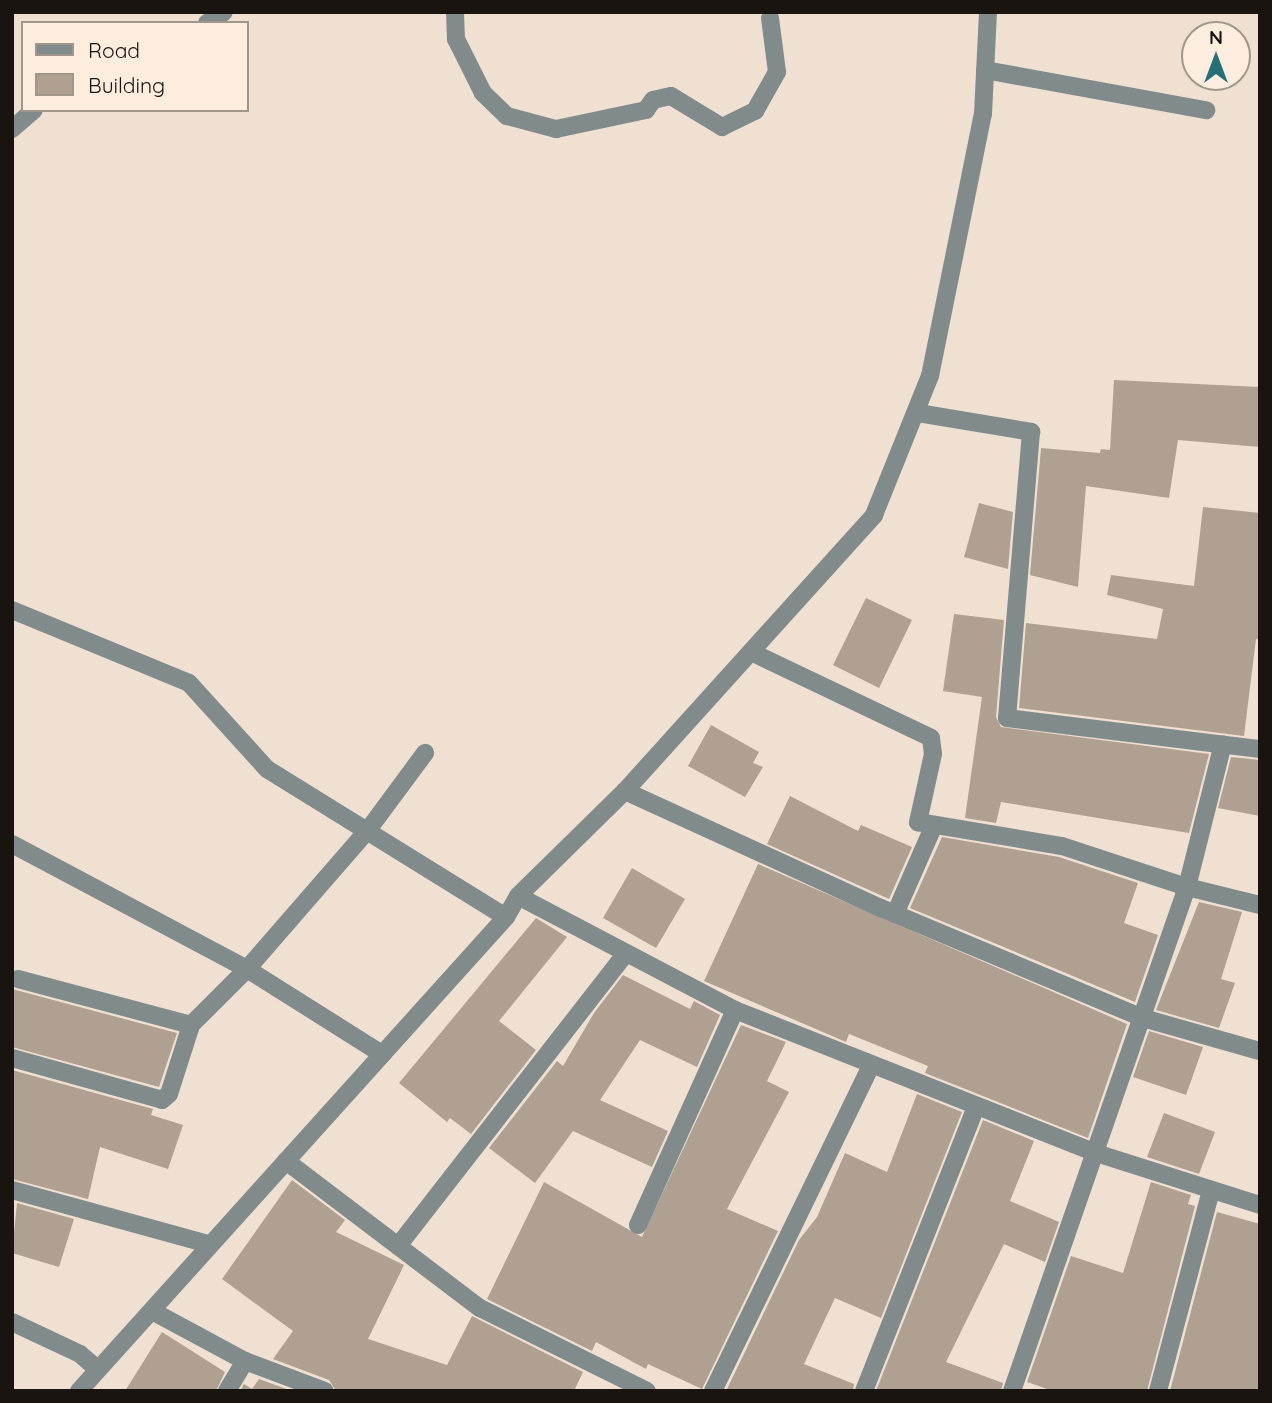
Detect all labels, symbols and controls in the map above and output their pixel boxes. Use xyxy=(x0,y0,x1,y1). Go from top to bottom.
legend xyxy=(21,21,248,112)
north arrow xyxy=(1181,21,1251,91)
text: N xyxy=(1209,25,1223,49)
text: Road xyxy=(88,37,140,63)
text: Building xyxy=(88,72,165,98)

